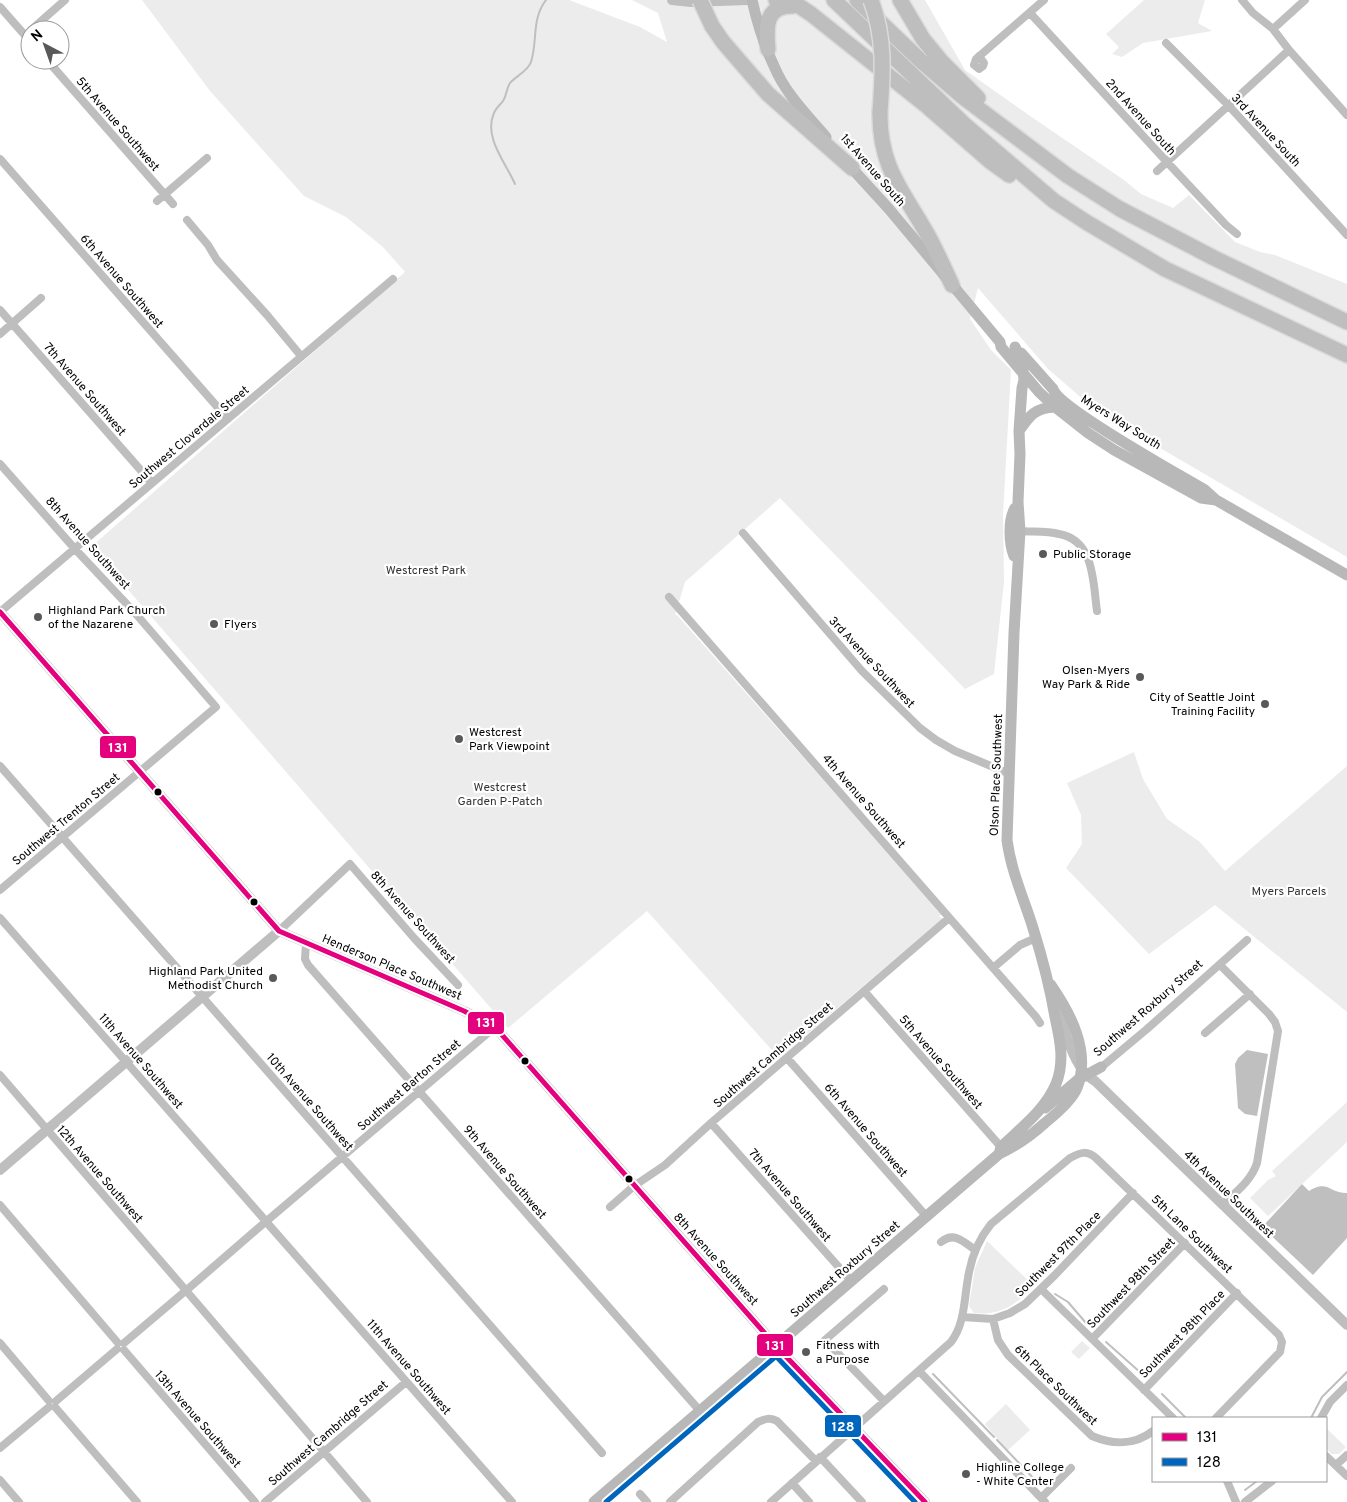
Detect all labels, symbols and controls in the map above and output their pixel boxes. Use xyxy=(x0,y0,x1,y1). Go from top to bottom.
north arrow xyxy=(20,20,70,70)
text: N xyxy=(28,27,47,46)
street label: 5th Avenue Southwest xyxy=(72,74,163,175)
street label: 2nd Avenue South xyxy=(1102,76,1179,159)
street label: 3rd Avenue South xyxy=(1227,90,1304,171)
street label: 1st Avenue South xyxy=(836,131,908,210)
street label: 6th Avenue Southwest xyxy=(76,231,167,332)
street label: 7th Avenue Southwest xyxy=(39,340,129,440)
street label: Southwest Cloverdale Street xyxy=(126,383,253,493)
street label: Myers Way South xyxy=(1077,392,1164,454)
street label: 8th Avenue Southwest xyxy=(41,494,133,593)
place label: Public Storage xyxy=(1053,547,1131,563)
marker: Public Storage xyxy=(1037,548,1049,560)
park label: Westcrest Park xyxy=(386,563,466,579)
place label: Highland Park Church of the Nazarene xyxy=(48,603,165,633)
marker: Highland Park Church of the Nazarene xyxy=(32,611,44,623)
street label: 3rd Avenue Southwest xyxy=(825,613,918,712)
place label: Flyers xyxy=(224,617,257,633)
marker: Flyers xyxy=(208,618,220,630)
place label: Olsen-Myers Way Park & Ride xyxy=(1042,663,1130,693)
marker: Olsen-Myers Way Park & Ride xyxy=(1134,671,1146,683)
place label: City of Seattle Joint Training Facility xyxy=(1149,690,1255,720)
marker: City of Seattle Joint Training Facility xyxy=(1259,698,1271,710)
street label: Olson Place Southwest xyxy=(987,714,1007,836)
place label: Westcrest Park Viewpoint xyxy=(469,725,550,755)
marker: Westcrest Park Viewpoint xyxy=(453,733,465,745)
line badge: 131 xyxy=(99,735,137,759)
text: 131 xyxy=(108,740,128,757)
street label: 4th Avenue Southwest xyxy=(818,751,909,852)
street label: Southwest Trenton Street xyxy=(10,770,124,869)
park label: Westcrest Garden P-Patch xyxy=(458,780,542,810)
unlabelled marker xyxy=(153,787,163,797)
street label: 8th Avenue Southwest xyxy=(366,868,458,967)
park label: Myers Parcels xyxy=(1252,884,1327,900)
unlabelled marker xyxy=(249,897,259,907)
street label: Henderson Place Southwest xyxy=(319,931,464,1005)
street label: Southwest Roxbury Street xyxy=(1091,957,1207,1061)
place label: Highland Park United Methodist Church xyxy=(148,964,263,994)
marker: Highland Park United Methodist Church xyxy=(267,972,279,984)
street label: Southwest Cambridge Street xyxy=(710,999,837,1112)
street label: 11th Avenue Southwest xyxy=(94,1011,186,1113)
line badge: 131 xyxy=(467,1011,505,1035)
street label: 5th Avenue Southwest xyxy=(895,1012,986,1113)
text: 131 xyxy=(476,1015,496,1032)
street label: Southwest Barton Street xyxy=(355,1036,465,1135)
street label: 10th Avenue Southwest xyxy=(262,1050,356,1155)
unlabelled marker xyxy=(520,1056,530,1066)
street label: 6th Avenue Southwest xyxy=(820,1080,911,1181)
street label: 12th Avenue Southwest xyxy=(52,1122,146,1227)
street label: 9th Avenue Southwest xyxy=(459,1122,550,1223)
street label: 7th Avenue Southwest xyxy=(744,1146,834,1246)
street label: 4th Avenue Southwest xyxy=(1180,1147,1277,1242)
unlabelled marker xyxy=(624,1174,634,1184)
street label: 5th Lane Southwest xyxy=(1147,1192,1235,1278)
street label: Southwest 97th Place xyxy=(1012,1208,1105,1301)
street label: 8th Avenue Southwest xyxy=(669,1210,761,1309)
street label: Southwest Roxbury Street xyxy=(788,1218,904,1322)
street label: Southwest 98th Street xyxy=(1084,1235,1179,1332)
street label: Southwest 98th Place xyxy=(1136,1287,1229,1382)
street label: 11th Avenue Southwest xyxy=(362,1317,454,1419)
line badge: 131 xyxy=(756,1333,794,1357)
text: 131 xyxy=(765,1338,785,1355)
place label: Fitness with a Purpose xyxy=(816,1338,880,1368)
street label: 6th Place Southwest xyxy=(1010,1342,1100,1430)
marker: Fitness with a Purpose xyxy=(800,1346,812,1358)
street label: 13th Avenue Southwest xyxy=(151,1368,244,1472)
street label: Southwest Cambridge Street xyxy=(265,1377,392,1490)
line badge: 128 xyxy=(824,1414,862,1438)
legend xyxy=(1152,1417,1327,1482)
text: 128 xyxy=(832,1419,854,1436)
text: 131 xyxy=(1197,1429,1217,1448)
text: 128 xyxy=(1197,1454,1221,1473)
place label: Highline College - White Center xyxy=(976,1460,1064,1490)
marker: Highline College - White Center xyxy=(960,1468,972,1480)

